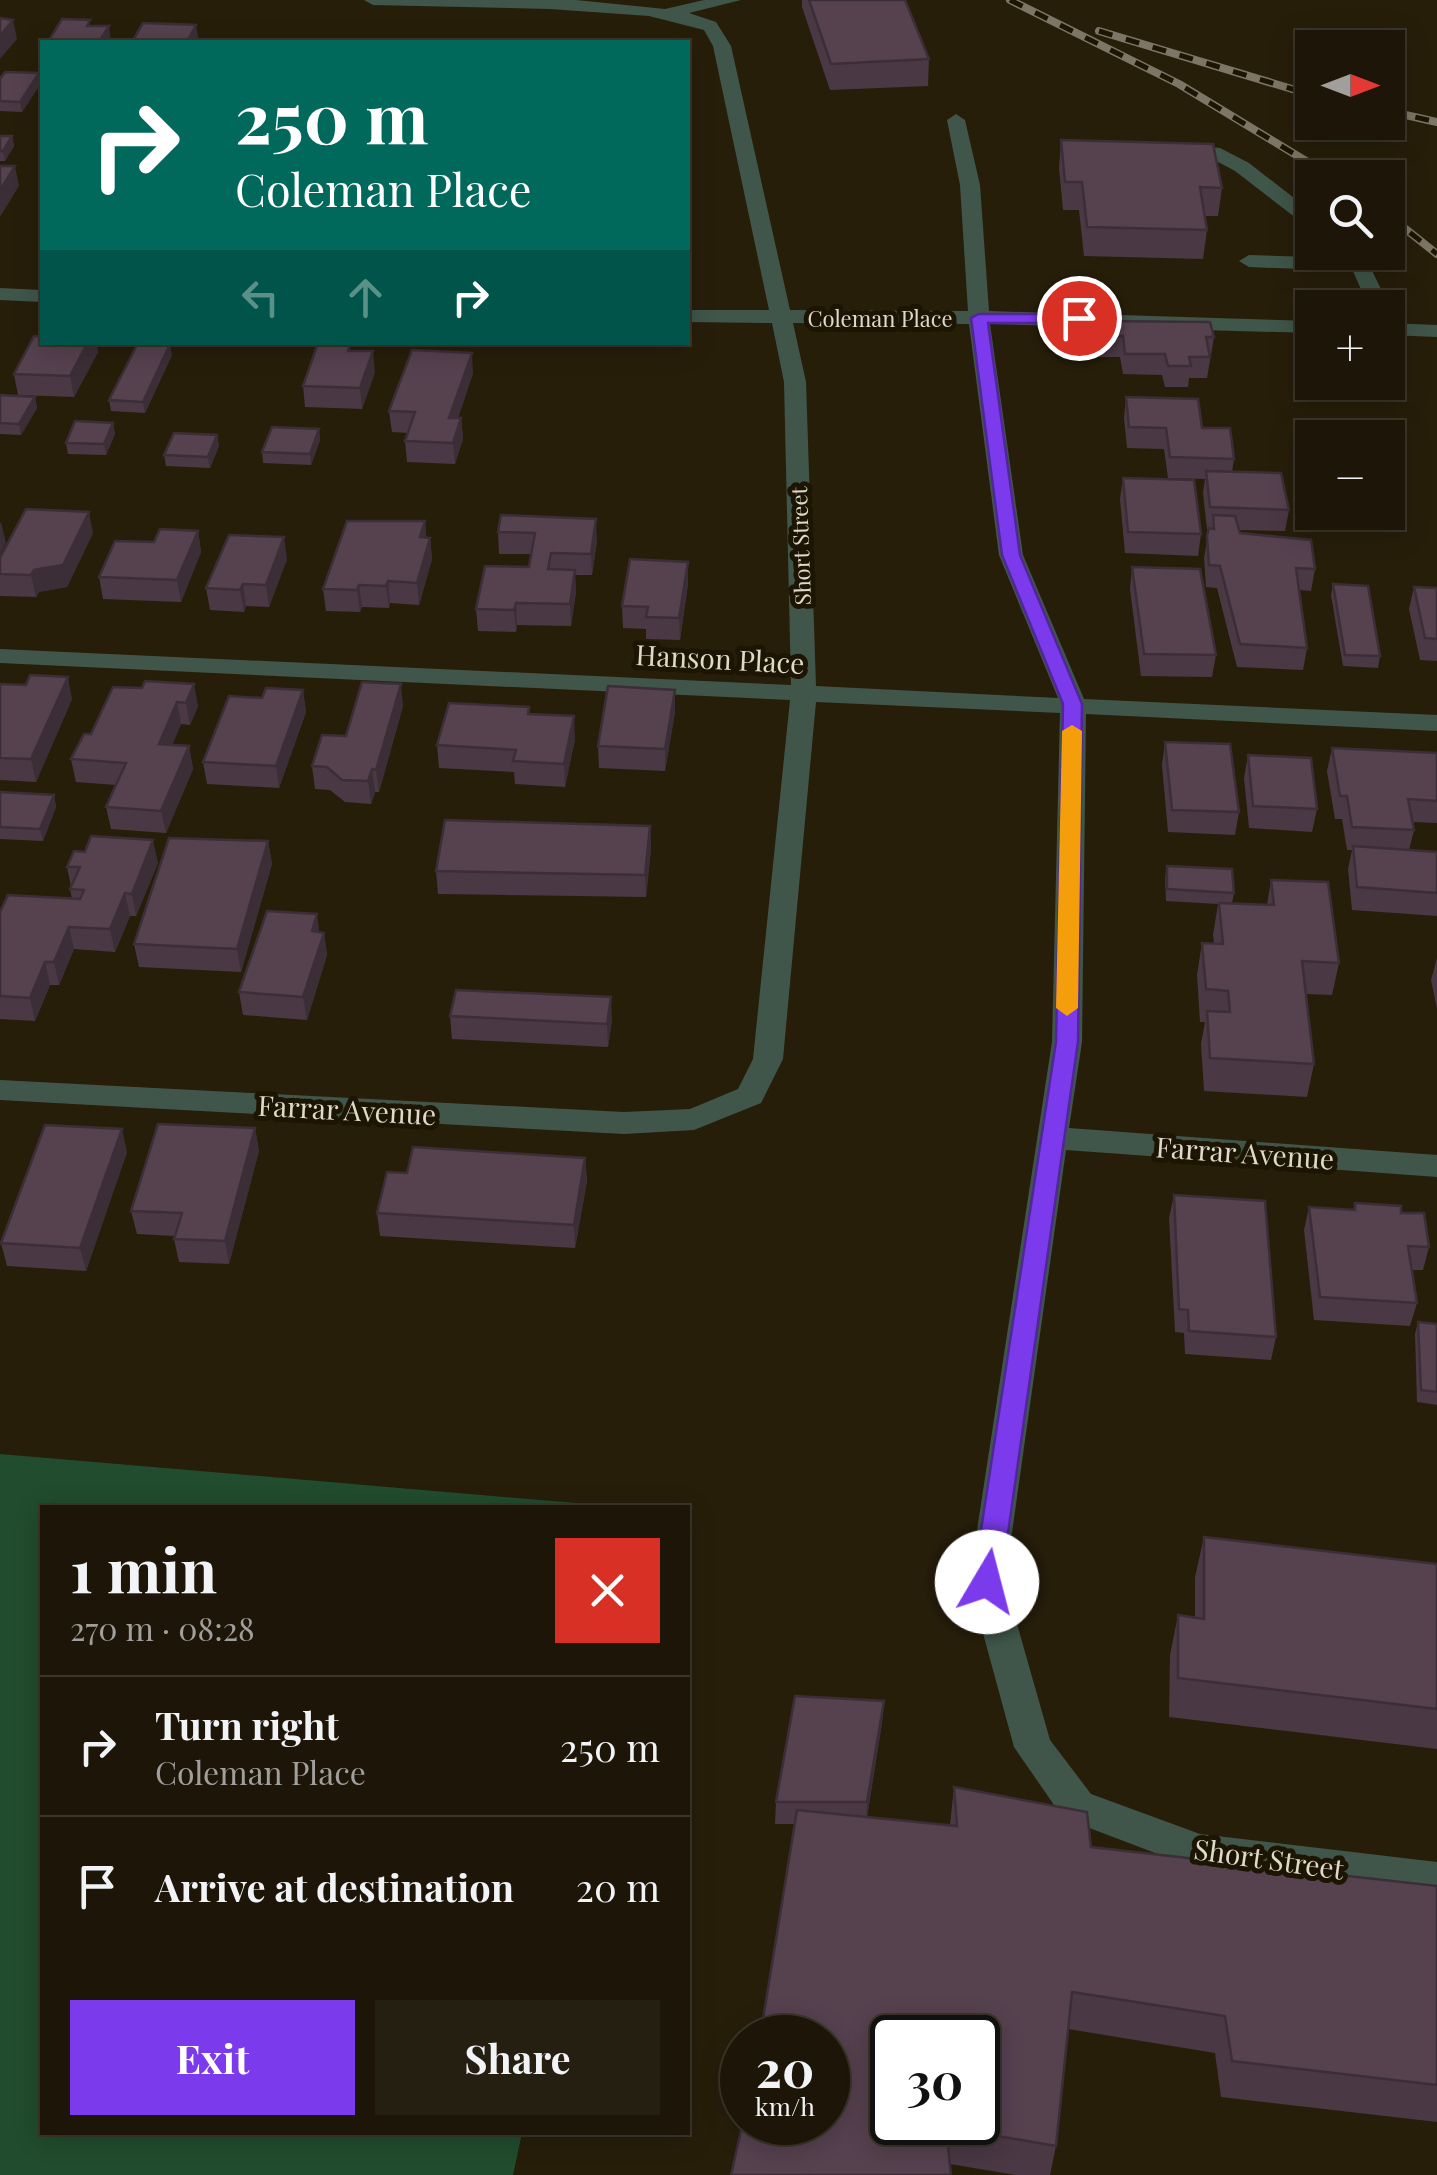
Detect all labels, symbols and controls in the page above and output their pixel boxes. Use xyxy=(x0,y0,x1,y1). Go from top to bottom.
north arrow xyxy=(1295,30,1405,140)
map controls xyxy=(1295,30,1405,530)
text: 250 m xyxy=(235,68,429,162)
icon: right xyxy=(70,80,200,210)
text: Coleman Place xyxy=(235,158,532,218)
button: search xyxy=(1295,160,1405,270)
icon: left xyxy=(233,270,288,325)
icon: ahead xyxy=(338,270,393,325)
icon: right xyxy=(443,270,498,325)
pin xyxy=(1037,276,1122,361)
button: + xyxy=(1295,290,1405,400)
icon: arrive xyxy=(1052,291,1107,346)
street label: Coleman Place xyxy=(807,303,953,333)
button: − xyxy=(1295,420,1405,530)
street label: Short Street xyxy=(783,485,817,606)
street label: Hanson Place xyxy=(635,635,805,681)
street label: Farrar Avenue xyxy=(257,1086,437,1132)
street label: Farrar Avenue xyxy=(1155,1127,1335,1177)
text: 1 min xyxy=(70,1528,217,1608)
position arrow xyxy=(935,1530,1039,1634)
button: close xyxy=(555,1538,660,1643)
text: 270 m · 08:28 xyxy=(70,1606,255,1649)
text: Turn right xyxy=(155,1699,339,1750)
icon: right xyxy=(70,1719,125,1774)
text: 250 m xyxy=(560,1721,660,1772)
text: Coleman Place xyxy=(155,1750,366,1793)
street label: Short Street xyxy=(1192,1829,1347,1887)
icon: arrive xyxy=(70,1859,125,1914)
text: Arrive at destination xyxy=(155,1861,514,1912)
text: 20 m xyxy=(576,1861,660,1912)
button: Exit xyxy=(70,2000,355,2115)
button: Share xyxy=(375,2000,660,2115)
speed limit sign: 30 xyxy=(870,2015,1000,2145)
text: 20 xyxy=(756,2034,814,2101)
text: km/h xyxy=(755,2089,815,2122)

